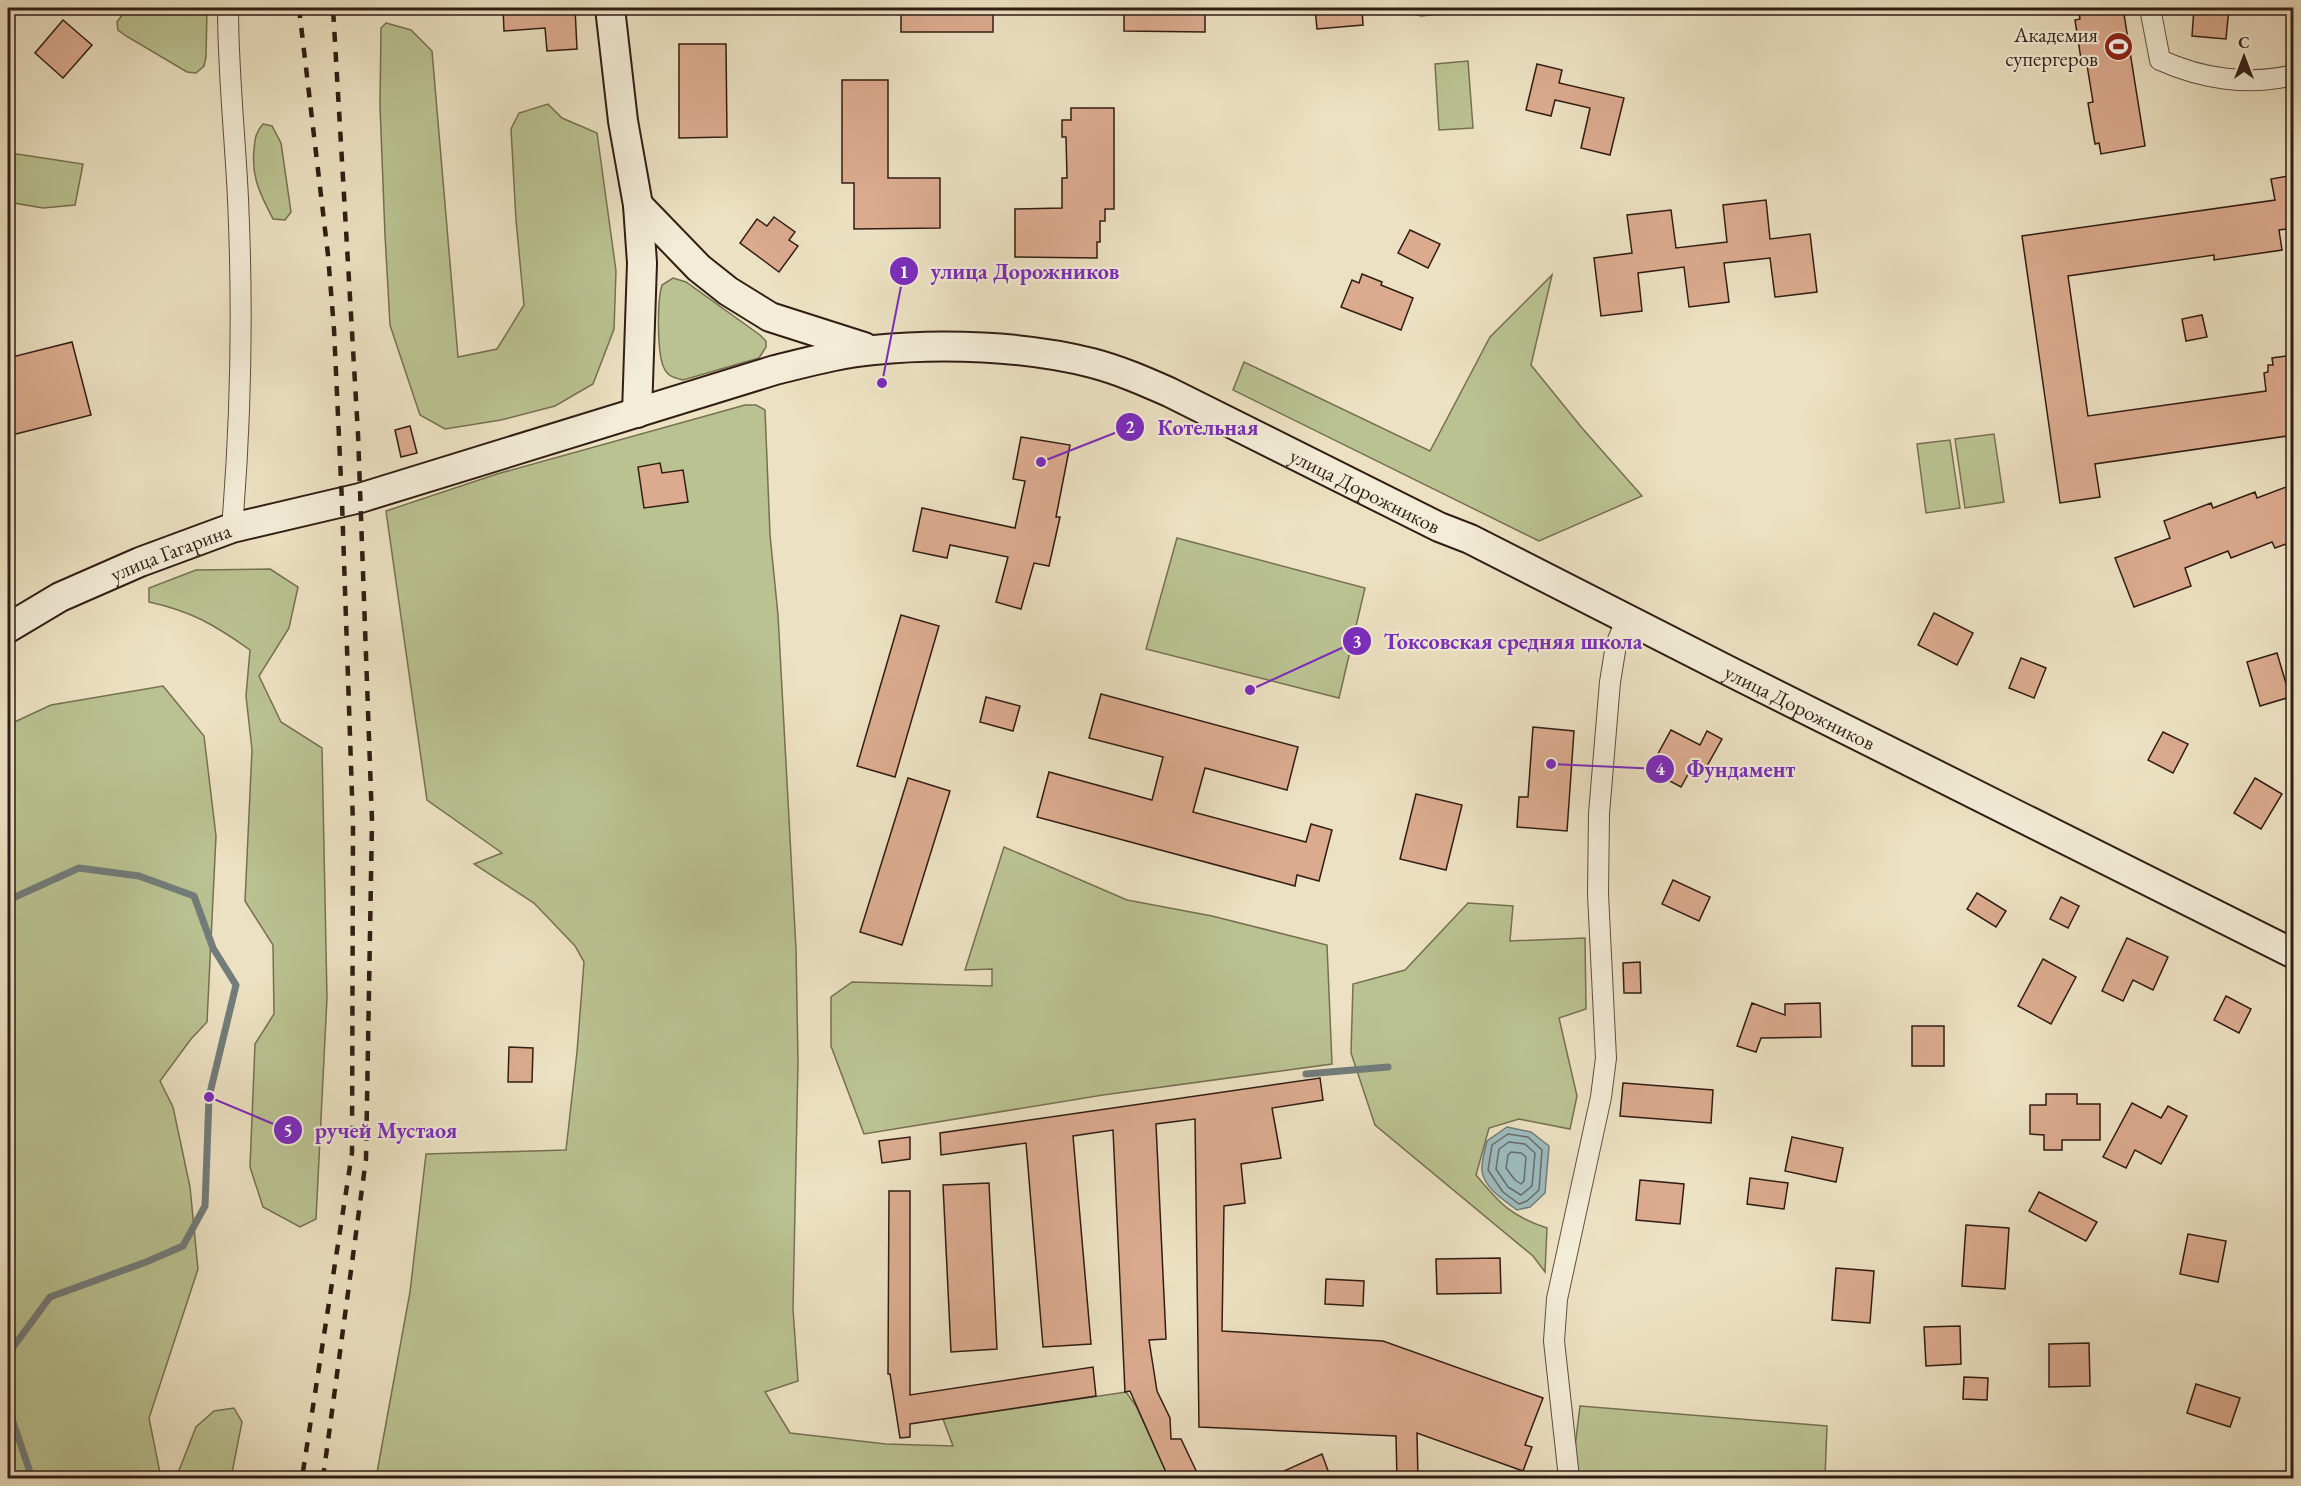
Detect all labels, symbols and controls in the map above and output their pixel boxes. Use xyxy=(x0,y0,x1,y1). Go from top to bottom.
place label: Академия супергеров xyxy=(2005,21,2098,72)
north arrow xyxy=(2214,27,2274,87)
sports icon: Академия супергеров xyxy=(2103,30,2135,62)
text: С xyxy=(2238,32,2250,53)
callout: улица Дорожников xyxy=(889,251,1131,291)
text: улица Дорожников xyxy=(931,257,1120,286)
text: 1 xyxy=(899,260,909,283)
callout: Котельная xyxy=(1115,407,1270,447)
text: Котельная xyxy=(1158,413,1259,442)
text: 2 xyxy=(1125,415,1135,438)
street label: улица Дорожников xyxy=(1285,441,1445,539)
street label: улица Гагарина xyxy=(106,516,235,587)
callout: Токсовская средняя школа xyxy=(1342,621,1654,661)
text: Токсовская средняя школа xyxy=(1384,627,1643,656)
text: 3 xyxy=(1352,630,1362,653)
street label: улица Дорожников xyxy=(1720,658,1880,756)
callout: Фундамент xyxy=(1645,749,1808,789)
text: Фундамент xyxy=(1687,755,1795,784)
text: 4 xyxy=(1655,757,1665,780)
callout: ручей Мустаоя xyxy=(273,1110,469,1150)
text: ручей Мустаоя xyxy=(315,1116,457,1145)
text: 5 xyxy=(283,1119,293,1142)

